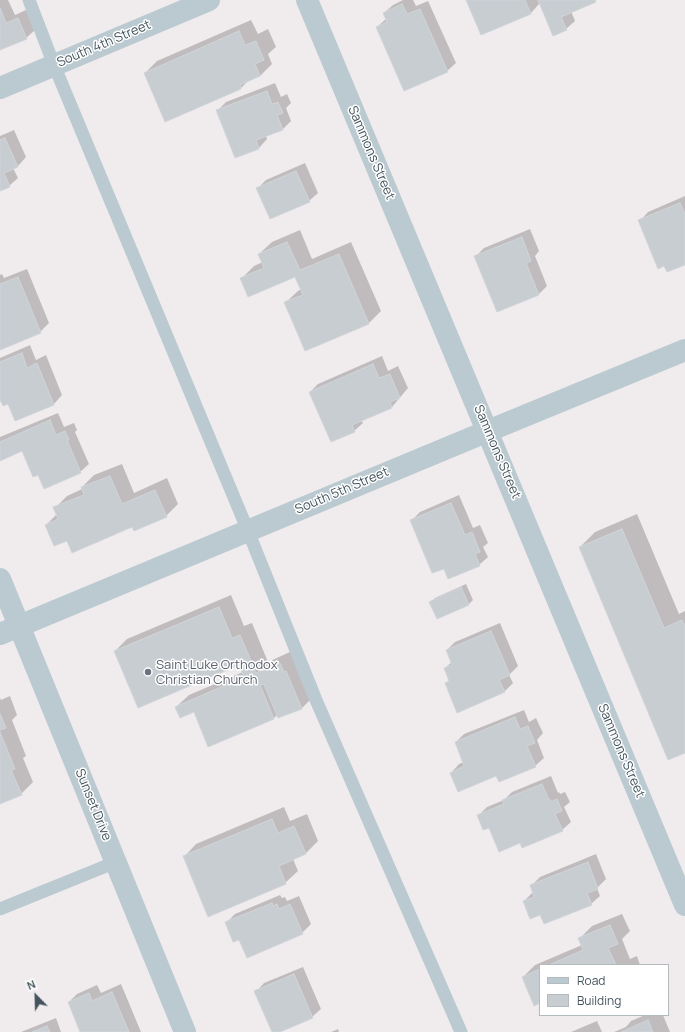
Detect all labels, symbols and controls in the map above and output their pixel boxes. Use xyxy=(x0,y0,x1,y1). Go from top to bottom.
street label: South 4th Street xyxy=(55,17,153,71)
street label: Sammons Street xyxy=(344,104,398,202)
street label: Sammons Street xyxy=(470,403,524,501)
street label: South 5th Street xyxy=(293,464,391,518)
place label: Saint Luke Orthodox Christian Church xyxy=(156,657,277,688)
marker: Saint Luke Orthodox Christian Church xyxy=(143,667,153,677)
street label: Sammons Street xyxy=(594,702,648,800)
street label: Sunset Drive xyxy=(72,767,114,843)
legend xyxy=(539,964,669,1016)
text: Road xyxy=(577,972,605,989)
north arrow xyxy=(16,976,56,1016)
text: N xyxy=(25,976,38,993)
text: Building xyxy=(577,992,621,1009)

